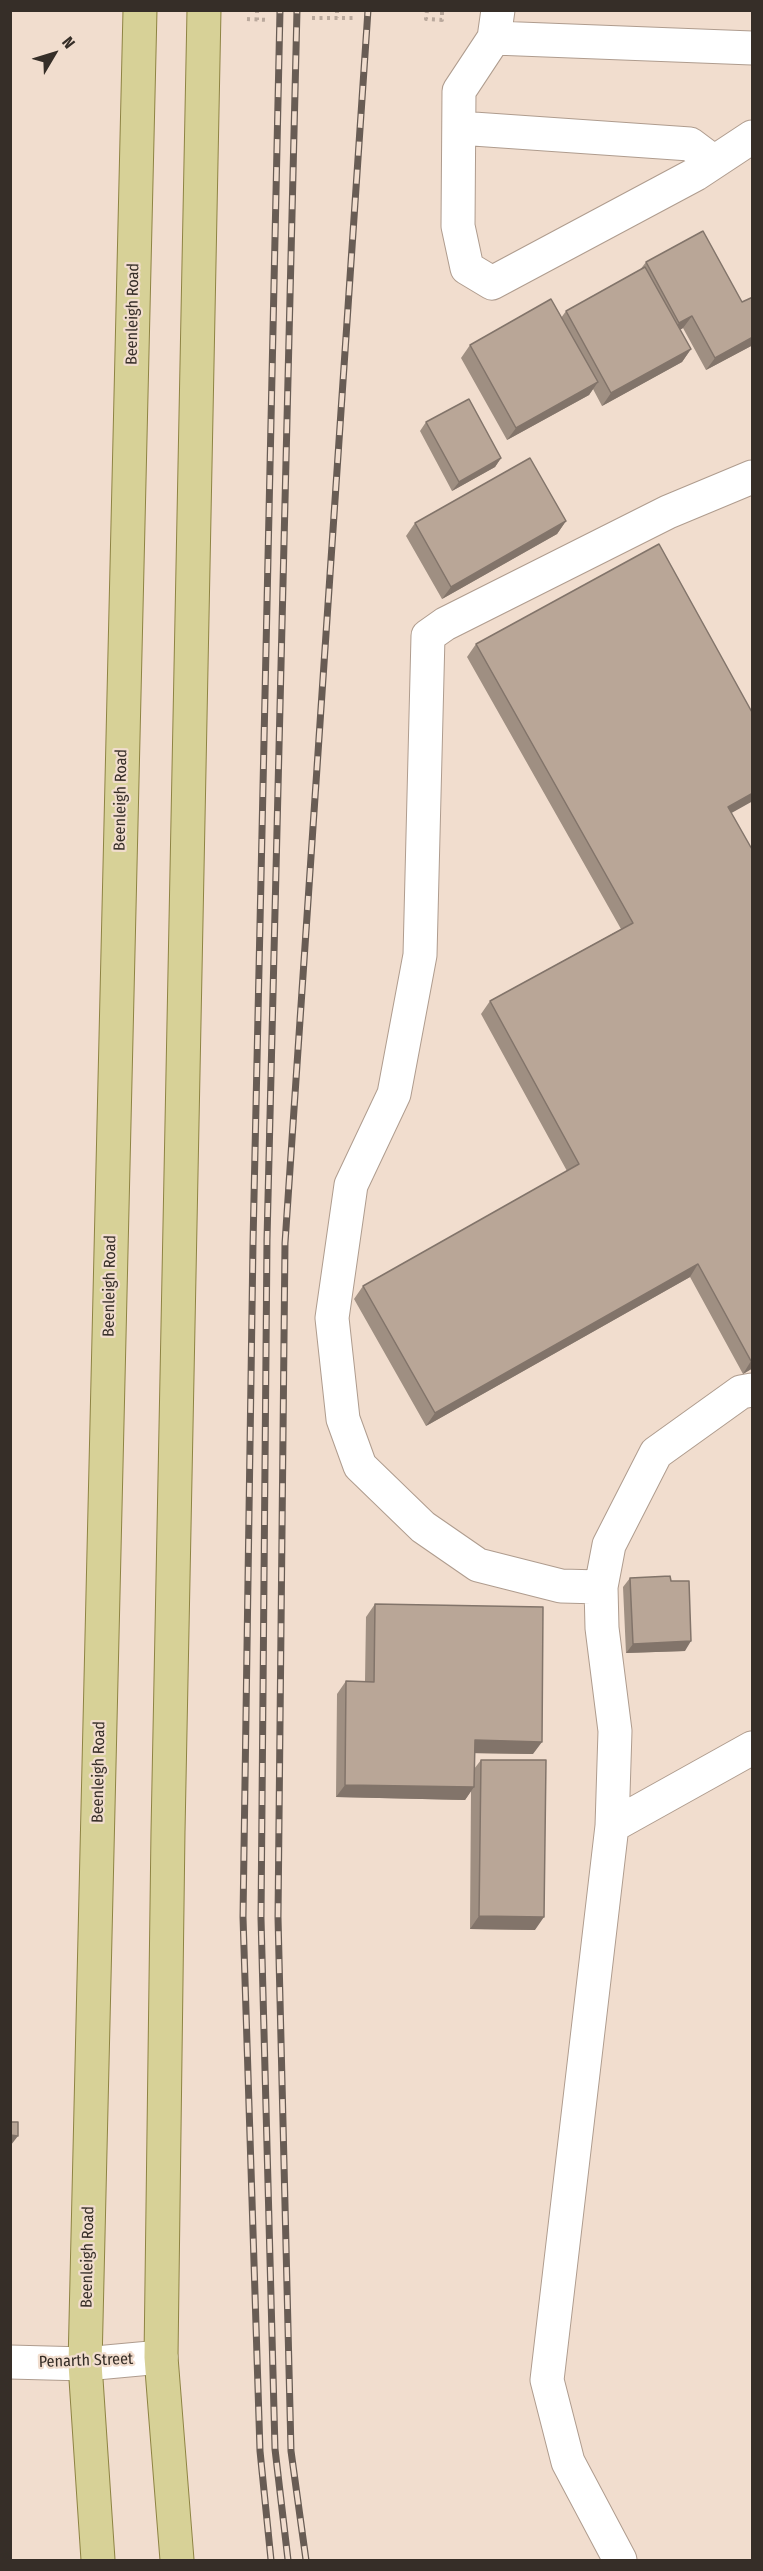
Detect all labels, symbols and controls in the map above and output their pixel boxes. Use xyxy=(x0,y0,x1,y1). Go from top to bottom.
north arrow xyxy=(24,24,84,84)
text: N xyxy=(58,33,79,52)
street label: Beenleigh Road xyxy=(123,263,143,365)
street label: Beenleigh Road xyxy=(111,749,131,851)
street label: Beenleigh Road xyxy=(100,1235,120,1337)
street label: Beenleigh Road xyxy=(89,1721,109,1823)
street label: Beenleigh Road xyxy=(78,2206,98,2308)
street label: Penarth Street xyxy=(38,2350,134,2372)

